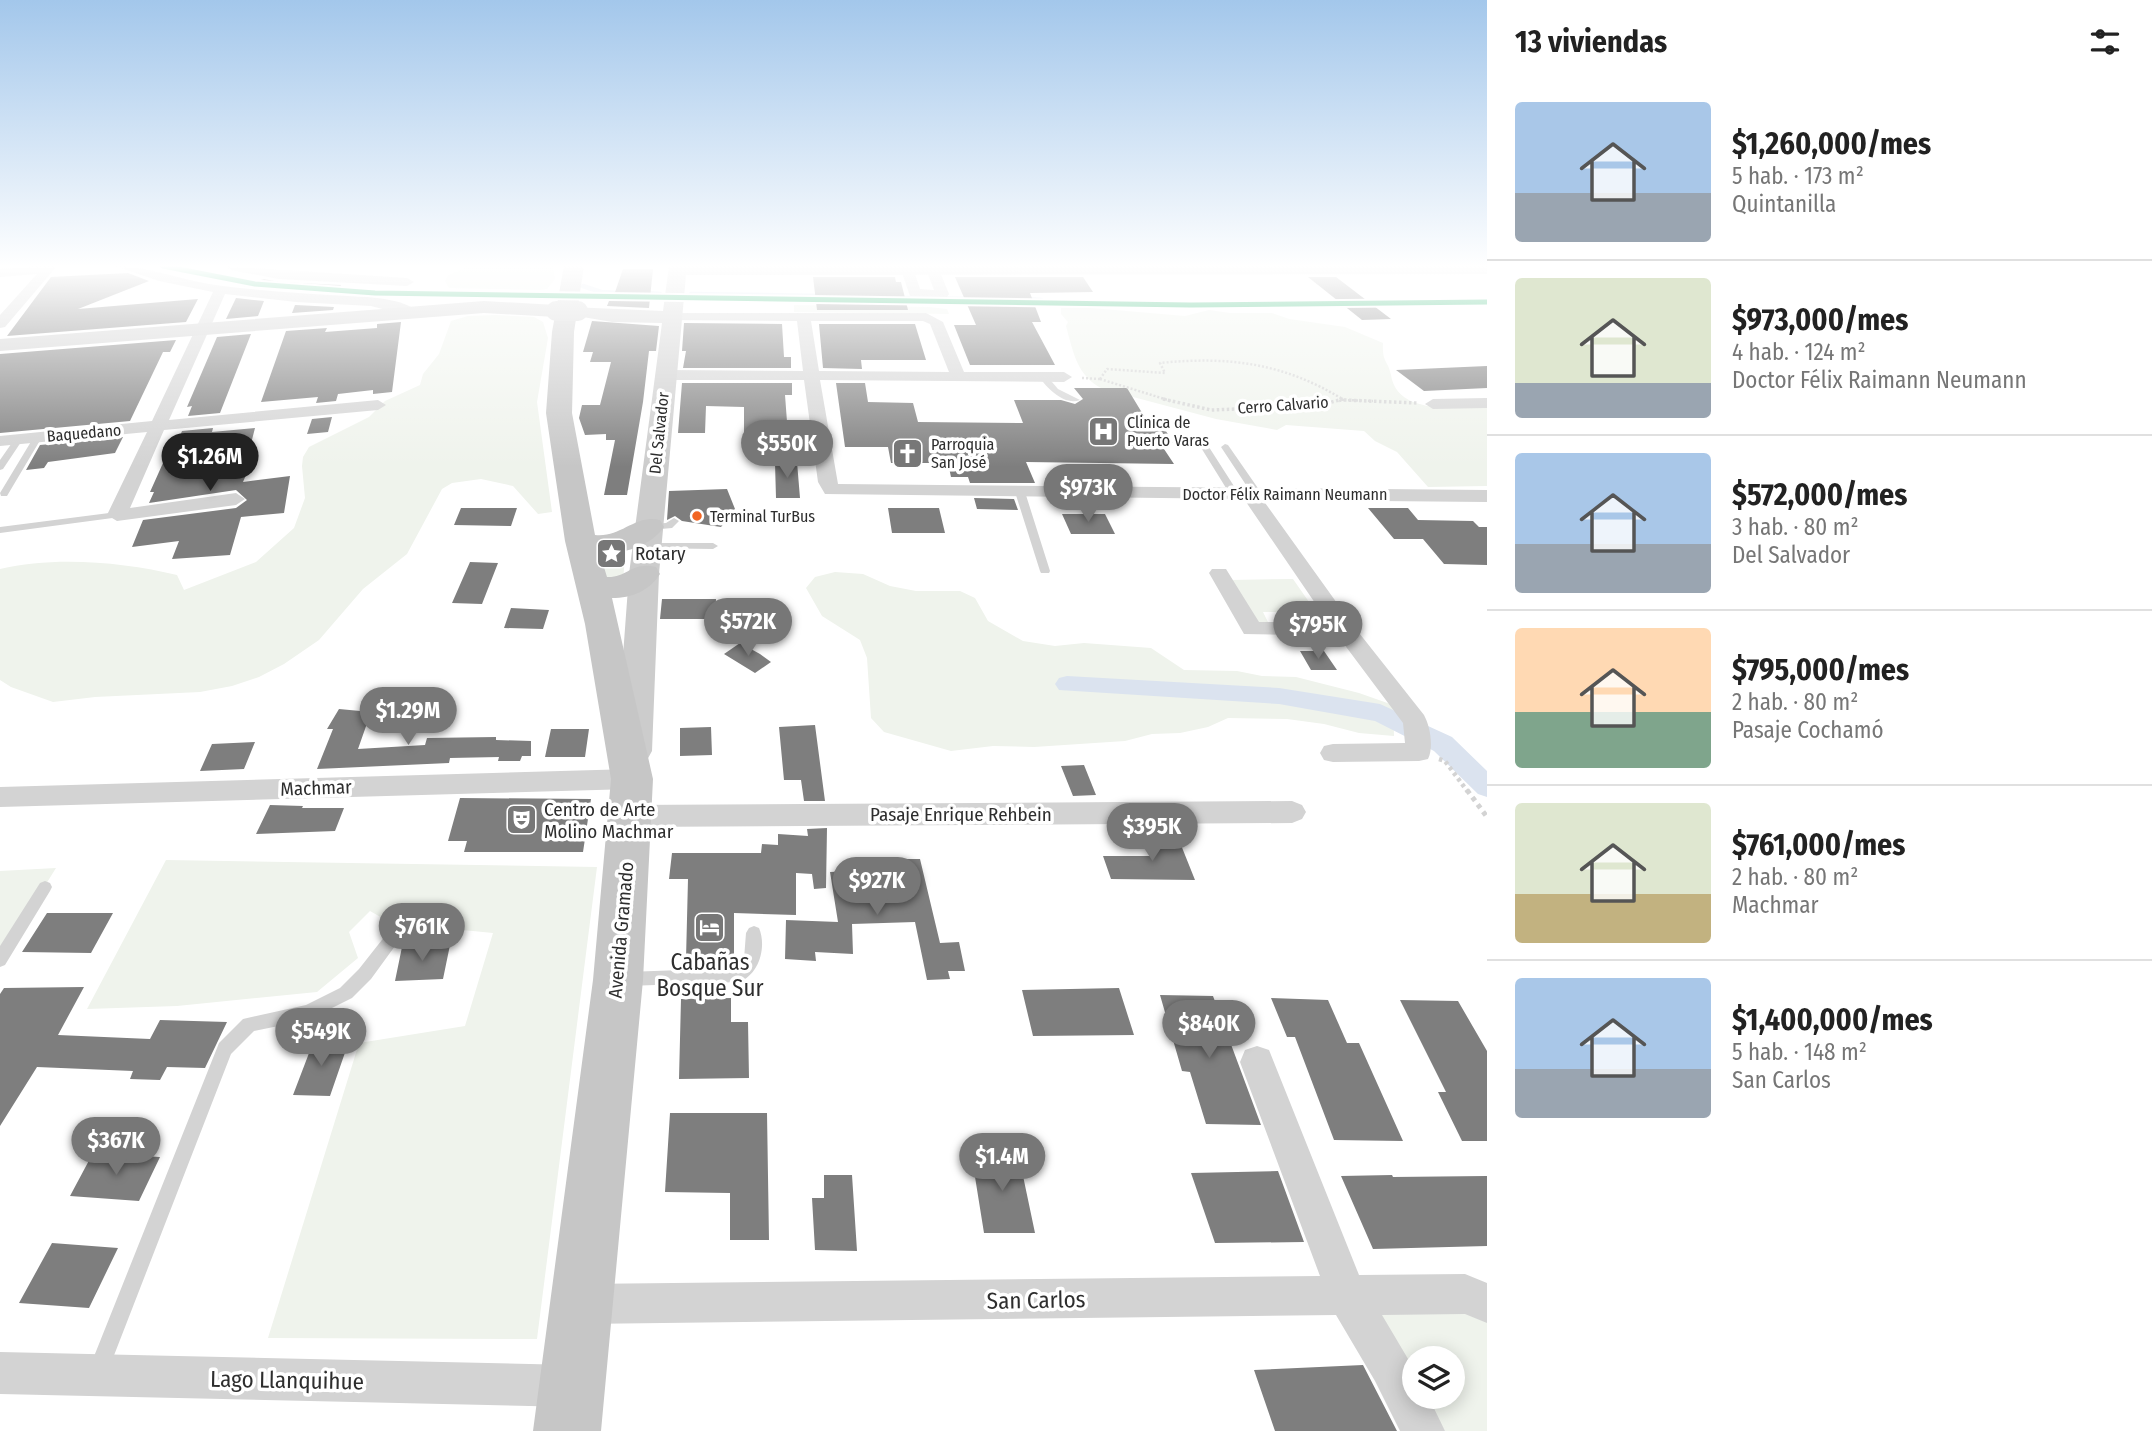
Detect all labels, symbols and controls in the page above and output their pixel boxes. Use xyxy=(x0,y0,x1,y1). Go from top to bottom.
icon: filters xyxy=(2086,23,2124,61)
text: 13 viviendas xyxy=(1515,24,1667,60)
text: $1,260,000/mes xyxy=(1732,126,1931,162)
icon: home xyxy=(1571,130,1655,214)
text: 5 hab. · 173 m² xyxy=(1732,162,1864,190)
text: Quintanilla xyxy=(1732,190,1836,218)
text: $973,000/mes xyxy=(1732,302,1908,338)
icon: home xyxy=(1571,306,1655,390)
text: 4 hab. · 124 m² xyxy=(1732,338,1866,366)
text: Doctor Félix Raimann Neumann xyxy=(1732,366,2027,394)
street label: Del Salvador xyxy=(645,391,673,475)
street label: Cerro Calvario xyxy=(1237,392,1329,418)
place label: Clinica de Puerto Varas xyxy=(1127,413,1209,450)
hospital icon: Clinica de Puerto Varas xyxy=(1087,414,1121,448)
street label: Baquedano xyxy=(46,420,122,446)
pin: $550K xyxy=(738,420,836,480)
text: $550K xyxy=(757,429,817,457)
pin: $1.26M xyxy=(153,434,267,493)
place label: Parroquia San José xyxy=(931,435,994,472)
church icon: Parroquia San José xyxy=(891,436,925,470)
text: $1.26M xyxy=(178,442,242,470)
pin: $973K xyxy=(1039,464,1137,524)
text: $973K xyxy=(1060,473,1116,501)
text: $572,000/mes xyxy=(1732,477,1907,513)
icon: home xyxy=(1571,481,1655,565)
street label: Doctor Félix Raimann Neumann xyxy=(1183,485,1387,504)
place label: Terminal TurBus xyxy=(710,507,815,526)
marker: Terminal TurBus xyxy=(690,509,704,523)
text: 3 hab. · 80 m² xyxy=(1732,513,1859,541)
place icon: Rotary xyxy=(595,536,629,570)
text: Del Salvador xyxy=(1732,541,1850,569)
place label: Rotary xyxy=(635,542,686,565)
pin: $572K xyxy=(699,598,797,658)
pin: $795K xyxy=(1269,602,1367,661)
text: $572K xyxy=(720,607,776,635)
text: $795K xyxy=(1289,610,1347,638)
text: $795,000/mes xyxy=(1732,652,1909,688)
icon: home xyxy=(1571,656,1655,740)
pin: $1.29M xyxy=(351,688,465,747)
text: 2 hab. · 80 m² xyxy=(1732,688,1858,716)
text: $1.29M xyxy=(376,696,440,724)
text: Pasaje Cochamó xyxy=(1732,716,1884,744)
street label: Machmar xyxy=(280,775,352,801)
place label: Centro de Arte Molino Machmar xyxy=(544,798,674,843)
theatre icon: Centro de Arte Molino Machmar xyxy=(504,803,538,837)
street label: Pasaje Enrique Rehbein xyxy=(870,803,1052,826)
pin: $395K xyxy=(1103,804,1201,863)
text: $395K xyxy=(1123,812,1181,840)
text: $761,000/mes xyxy=(1732,827,1905,863)
icon: home xyxy=(1571,831,1655,915)
pin: $927K xyxy=(828,858,926,917)
street label: Avenida Gramado xyxy=(604,861,638,999)
text: 2 hab. · 80 m² xyxy=(1732,863,1858,891)
text: $927K xyxy=(849,866,905,894)
text: Machmar xyxy=(1732,891,1819,919)
pin: $761K xyxy=(373,904,471,963)
hotel icon: Cabañas Bosque Sur xyxy=(693,911,727,945)
text: $761K xyxy=(395,912,449,940)
place label: Cabañas Bosque Sur xyxy=(656,948,764,1002)
pin: $840K xyxy=(1160,1000,1258,1060)
text: $1,400,000/mes xyxy=(1732,1002,1933,1038)
icon: home xyxy=(1571,1006,1655,1090)
pin: $549K xyxy=(272,1009,370,1068)
text: $840K xyxy=(1178,1009,1240,1037)
text: $549K xyxy=(291,1017,351,1045)
text: 5 hab. · 148 m² xyxy=(1732,1038,1867,1066)
text: San Carlos xyxy=(1732,1066,1831,1094)
pin: $367K xyxy=(67,1118,165,1177)
text: $367K xyxy=(87,1126,145,1154)
pin: $1.4M xyxy=(953,1134,1051,1193)
text: $1.4M xyxy=(975,1142,1029,1170)
street label: San Carlos xyxy=(986,1285,1086,1315)
map controls xyxy=(1402,1346,1465,1409)
button: layers xyxy=(1402,1346,1465,1409)
street label: Lago Llanquihue xyxy=(210,1365,364,1395)

